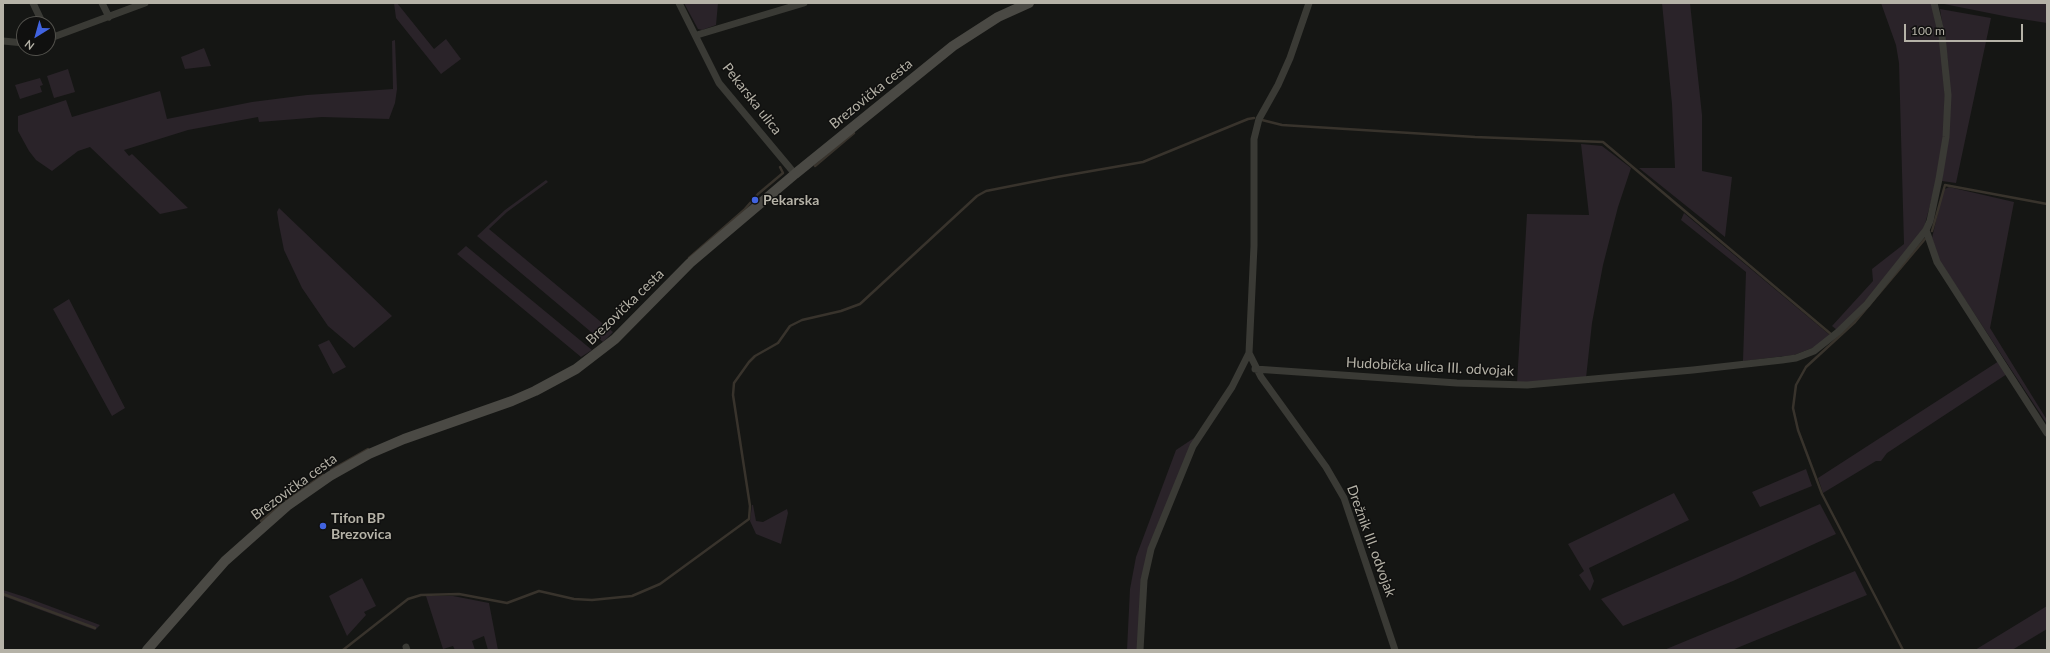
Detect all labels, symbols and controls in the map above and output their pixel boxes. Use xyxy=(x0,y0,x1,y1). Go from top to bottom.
north arrow xyxy=(16,16,56,56)
scale bar xyxy=(1906,16,2025,42)
text: 100 m xyxy=(1911,23,1945,38)
text: N xyxy=(22,37,36,53)
street label: Brezovička cesta xyxy=(826,55,916,133)
street label: Pekarska ulica xyxy=(719,60,785,138)
place label: Pekarska xyxy=(763,192,819,208)
marker: Pekarska xyxy=(750,195,760,205)
street label: Brezovička cesta xyxy=(582,266,668,348)
street label: Hudobička ulica III. odvojak xyxy=(1346,354,1514,380)
street label: Brezovička cesta xyxy=(248,450,340,524)
street label: Drežnik III. odvojak xyxy=(1343,483,1399,599)
place label: Tifon BP Brezovica xyxy=(331,510,392,542)
marker: Tifon BP Brezovica xyxy=(318,521,328,531)

